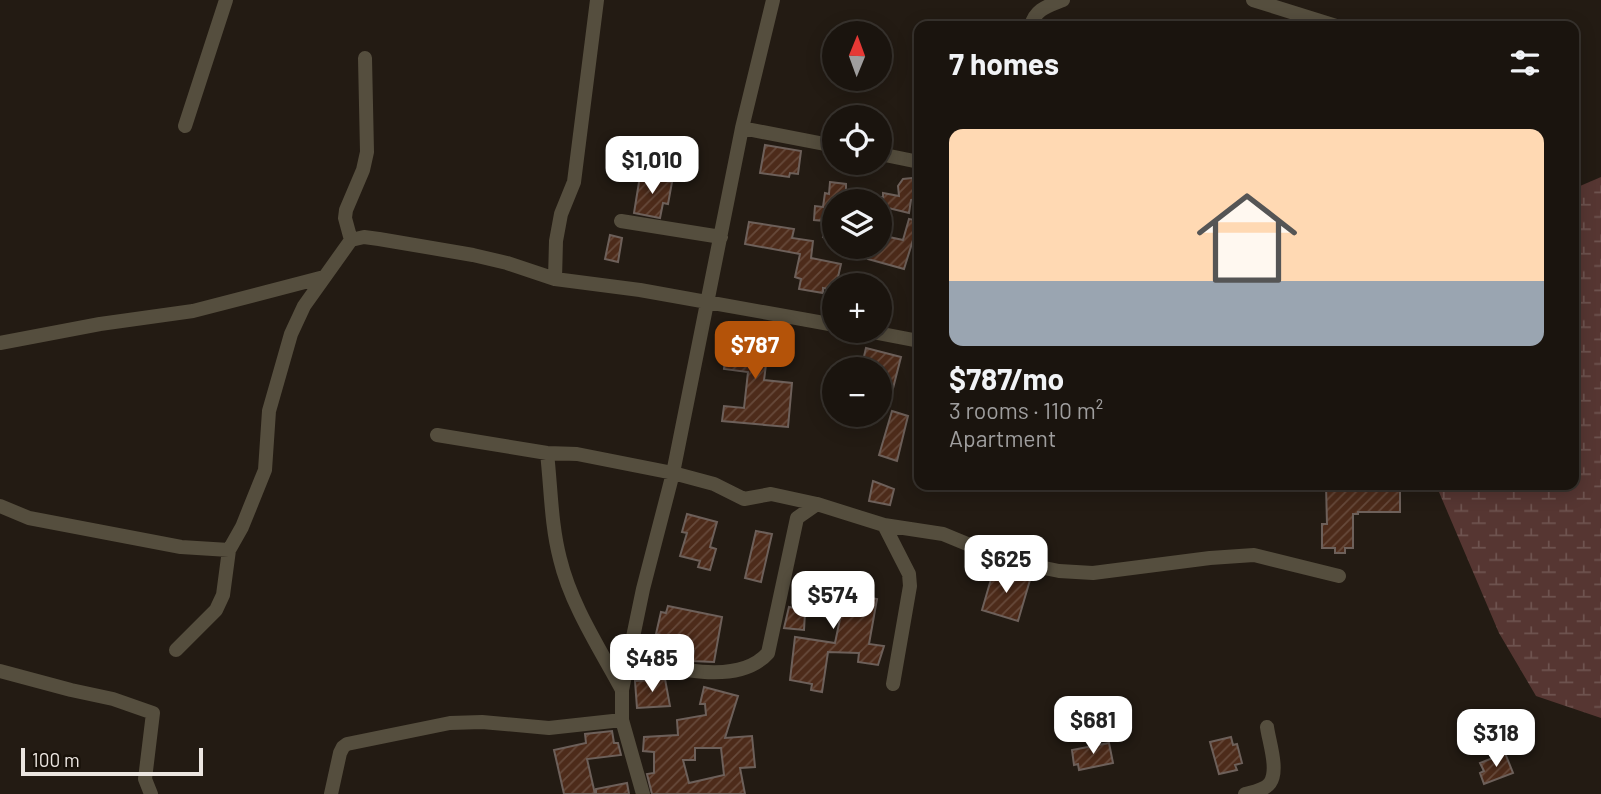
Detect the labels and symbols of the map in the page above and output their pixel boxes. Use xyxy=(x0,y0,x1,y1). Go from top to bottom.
north arrow xyxy=(822,21,892,91)
pin: $1,010 xyxy=(595,136,709,196)
pin: $787 xyxy=(714,322,796,381)
pin: $625 xyxy=(965,536,1047,595)
pin: $574 xyxy=(792,572,874,631)
pin: $485 xyxy=(611,634,693,694)
pin: $681 xyxy=(1052,696,1134,756)
pin: $318 xyxy=(1455,710,1537,769)
scale bar xyxy=(21,745,203,777)

